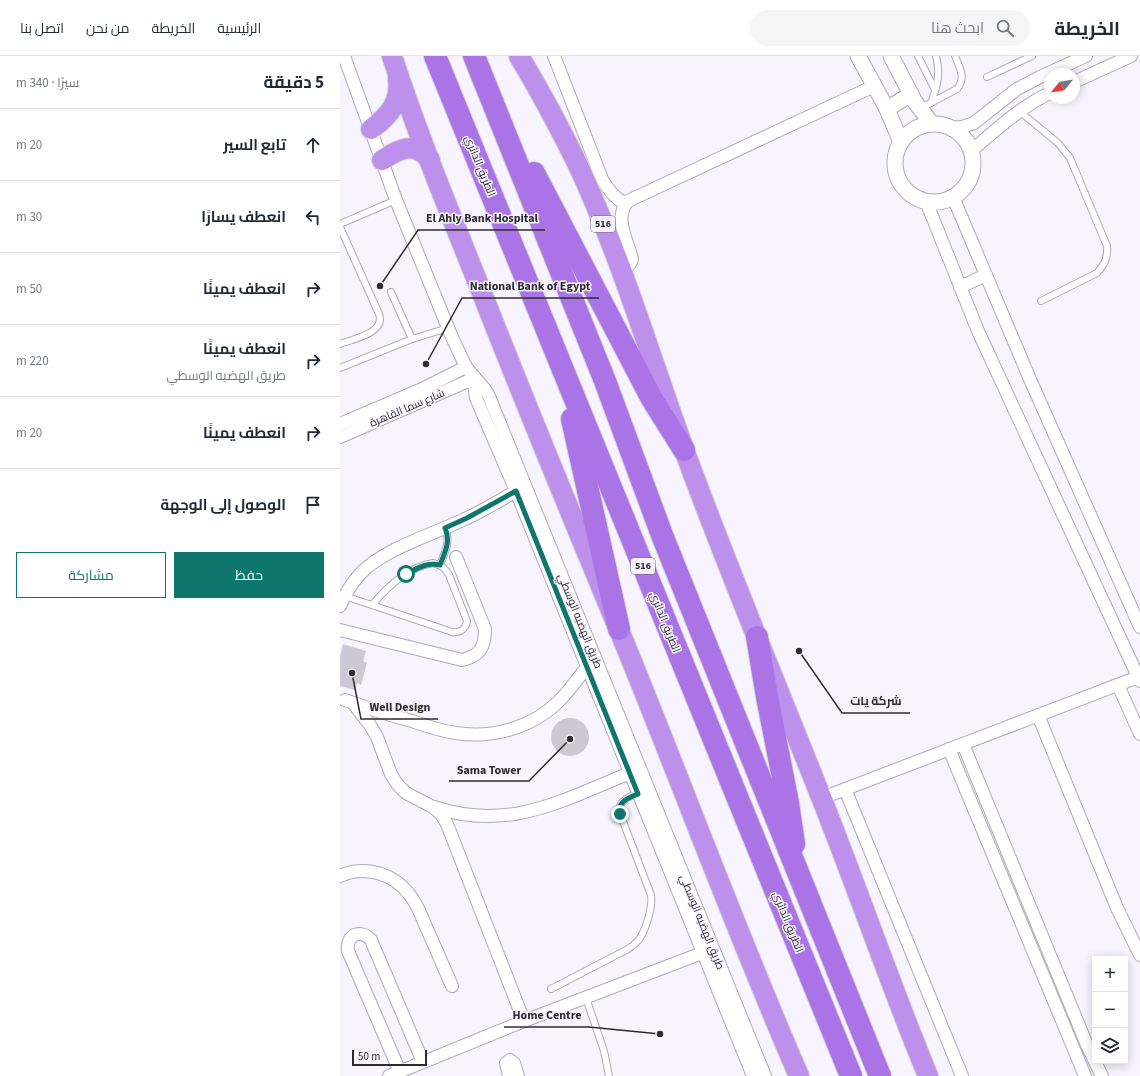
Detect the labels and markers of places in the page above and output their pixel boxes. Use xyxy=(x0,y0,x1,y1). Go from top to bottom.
callout: El Ahly Bank Hospital xyxy=(418,206,545,230)
callout: National Bank of Egypt xyxy=(462,274,599,298)
callout: شركة يات xyxy=(842,689,910,713)
callout: Well Design xyxy=(361,695,438,719)
callout: Sama Tower xyxy=(449,757,529,781)
callout: Home Centre xyxy=(504,1003,589,1027)

